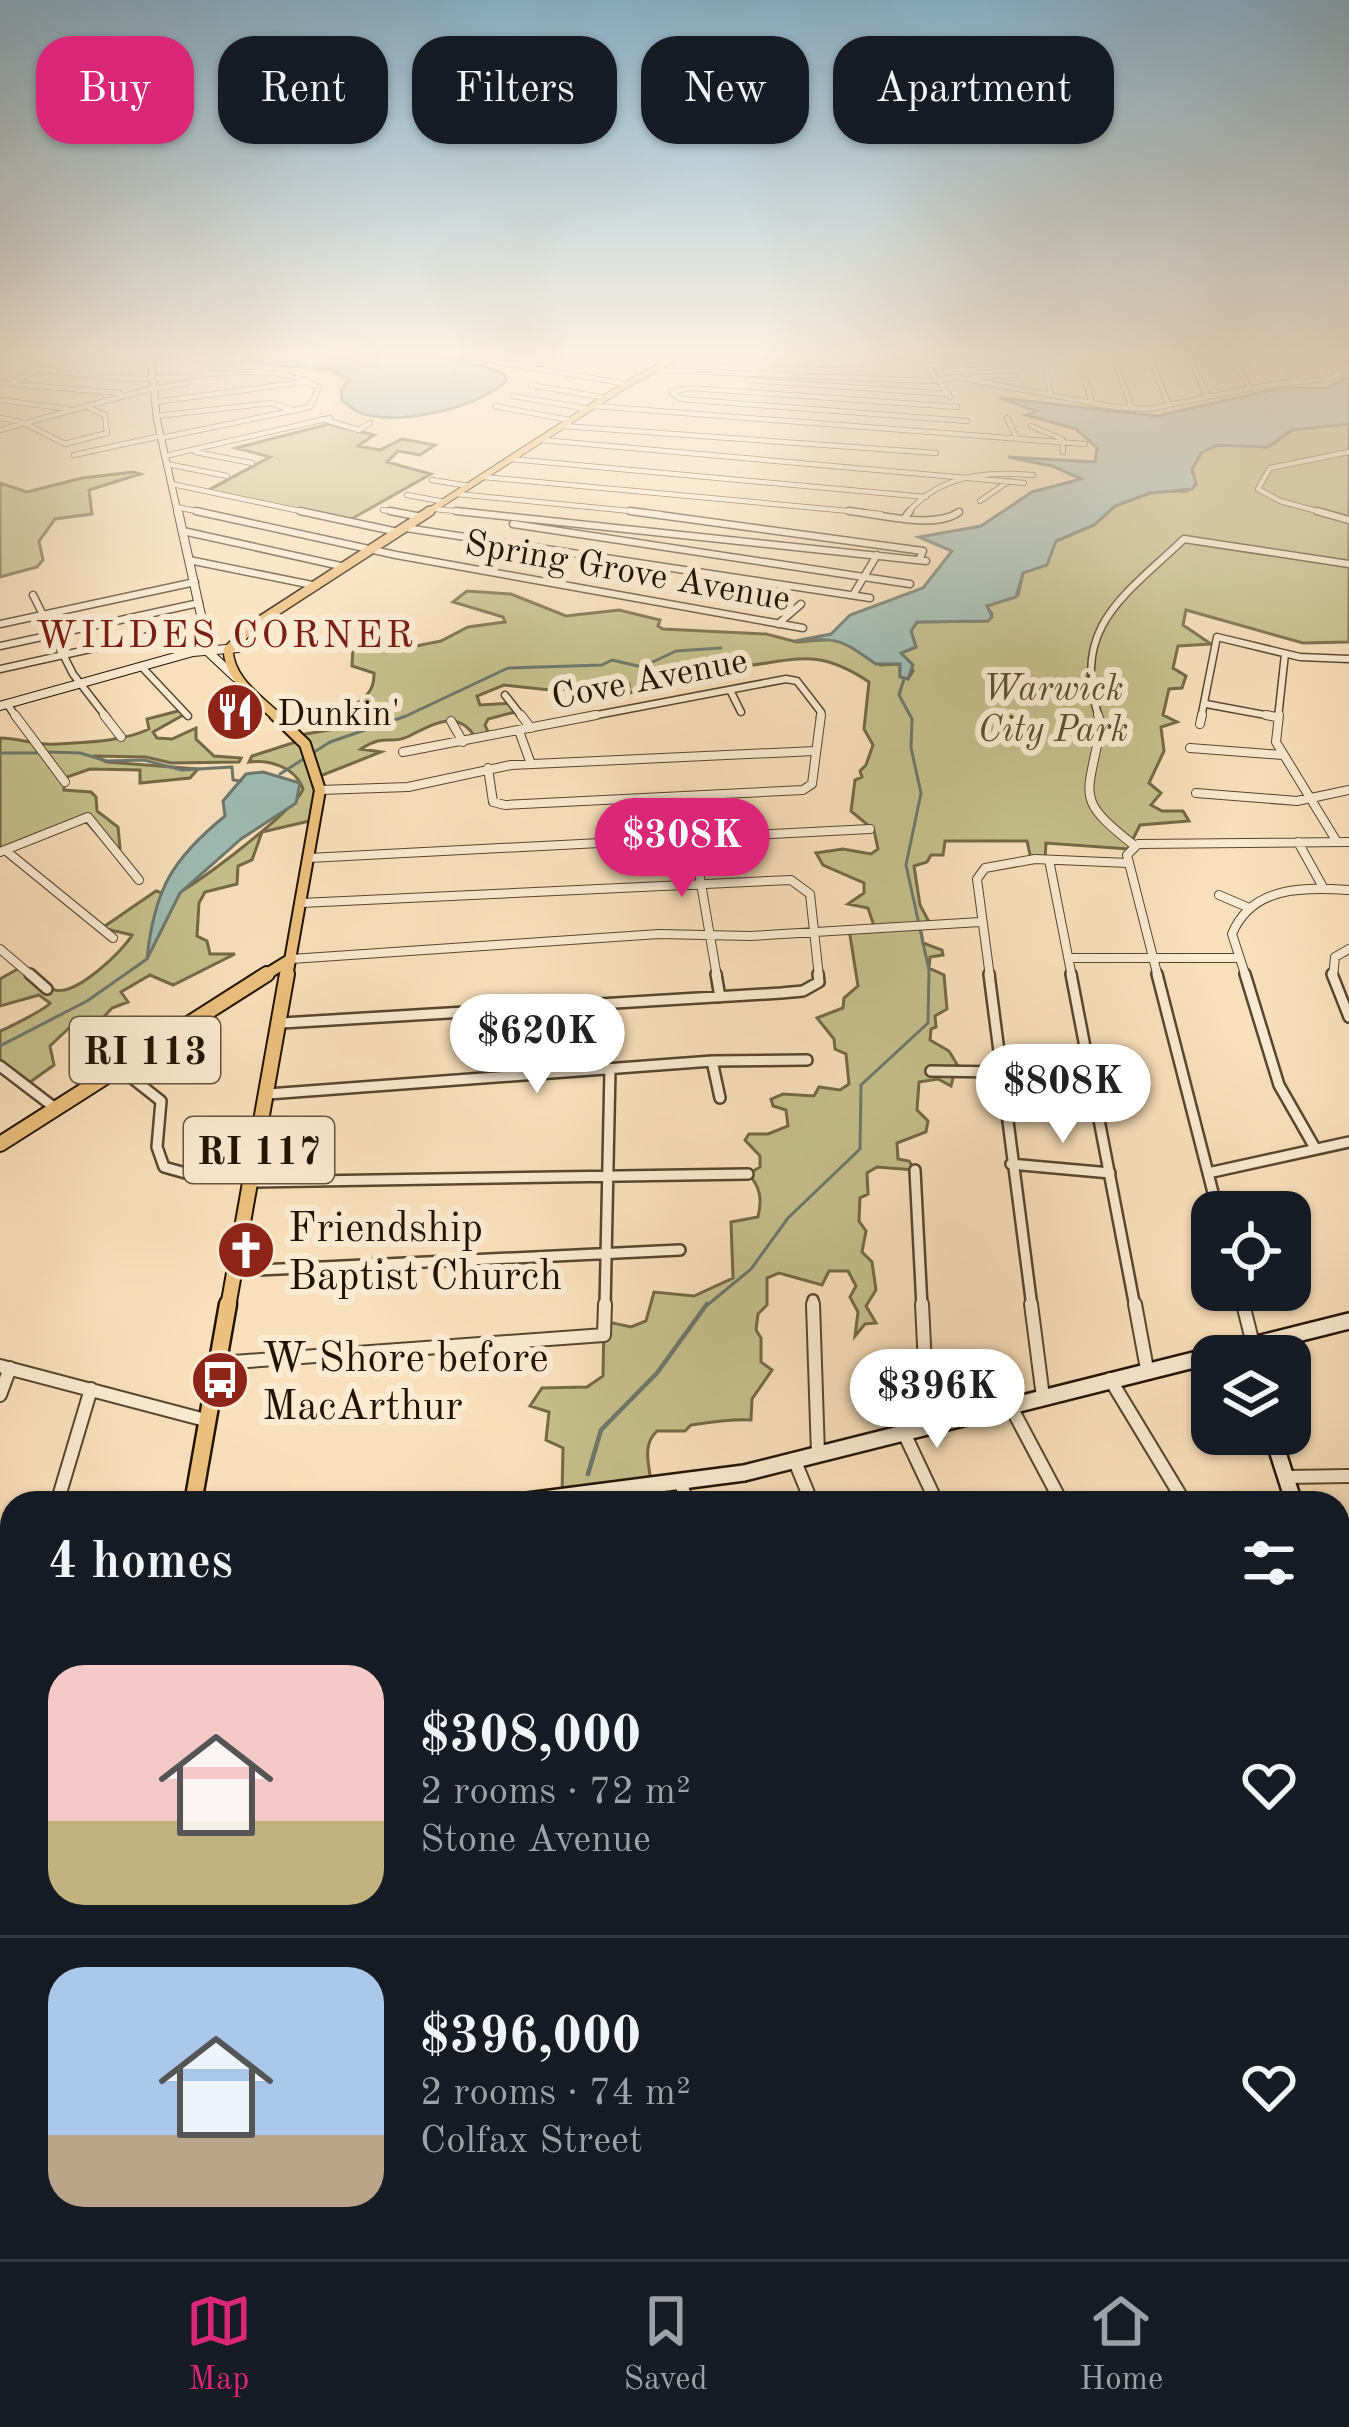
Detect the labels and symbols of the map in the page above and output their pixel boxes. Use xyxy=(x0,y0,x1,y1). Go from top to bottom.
street label: Spring Grove Avenue xyxy=(462,527,793,619)
district label: WILDES CORNER xyxy=(36,617,416,656)
street label: Cove Avenue xyxy=(549,644,751,718)
park label: Warwick City Park xyxy=(978,673,1128,750)
restaurant icon: Dunkin' xyxy=(204,681,266,743)
place label: Dunkin' xyxy=(277,698,400,734)
pin: $308K xyxy=(598,798,766,900)
pin: $620K xyxy=(453,994,621,1096)
road number: RI 113 xyxy=(70,1017,220,1083)
pin: $808K xyxy=(979,1044,1147,1146)
road number: RI 117 xyxy=(184,1117,334,1183)
place label: Friendship Baptist Church xyxy=(288,1209,562,1299)
church icon: Friendship Baptist Church xyxy=(215,1219,277,1281)
place label: W Shore before MacArthur xyxy=(262,1339,549,1429)
bus stop icon: W Shore before MacArthur xyxy=(189,1349,251,1411)
pin: $396K xyxy=(853,1349,1021,1451)

